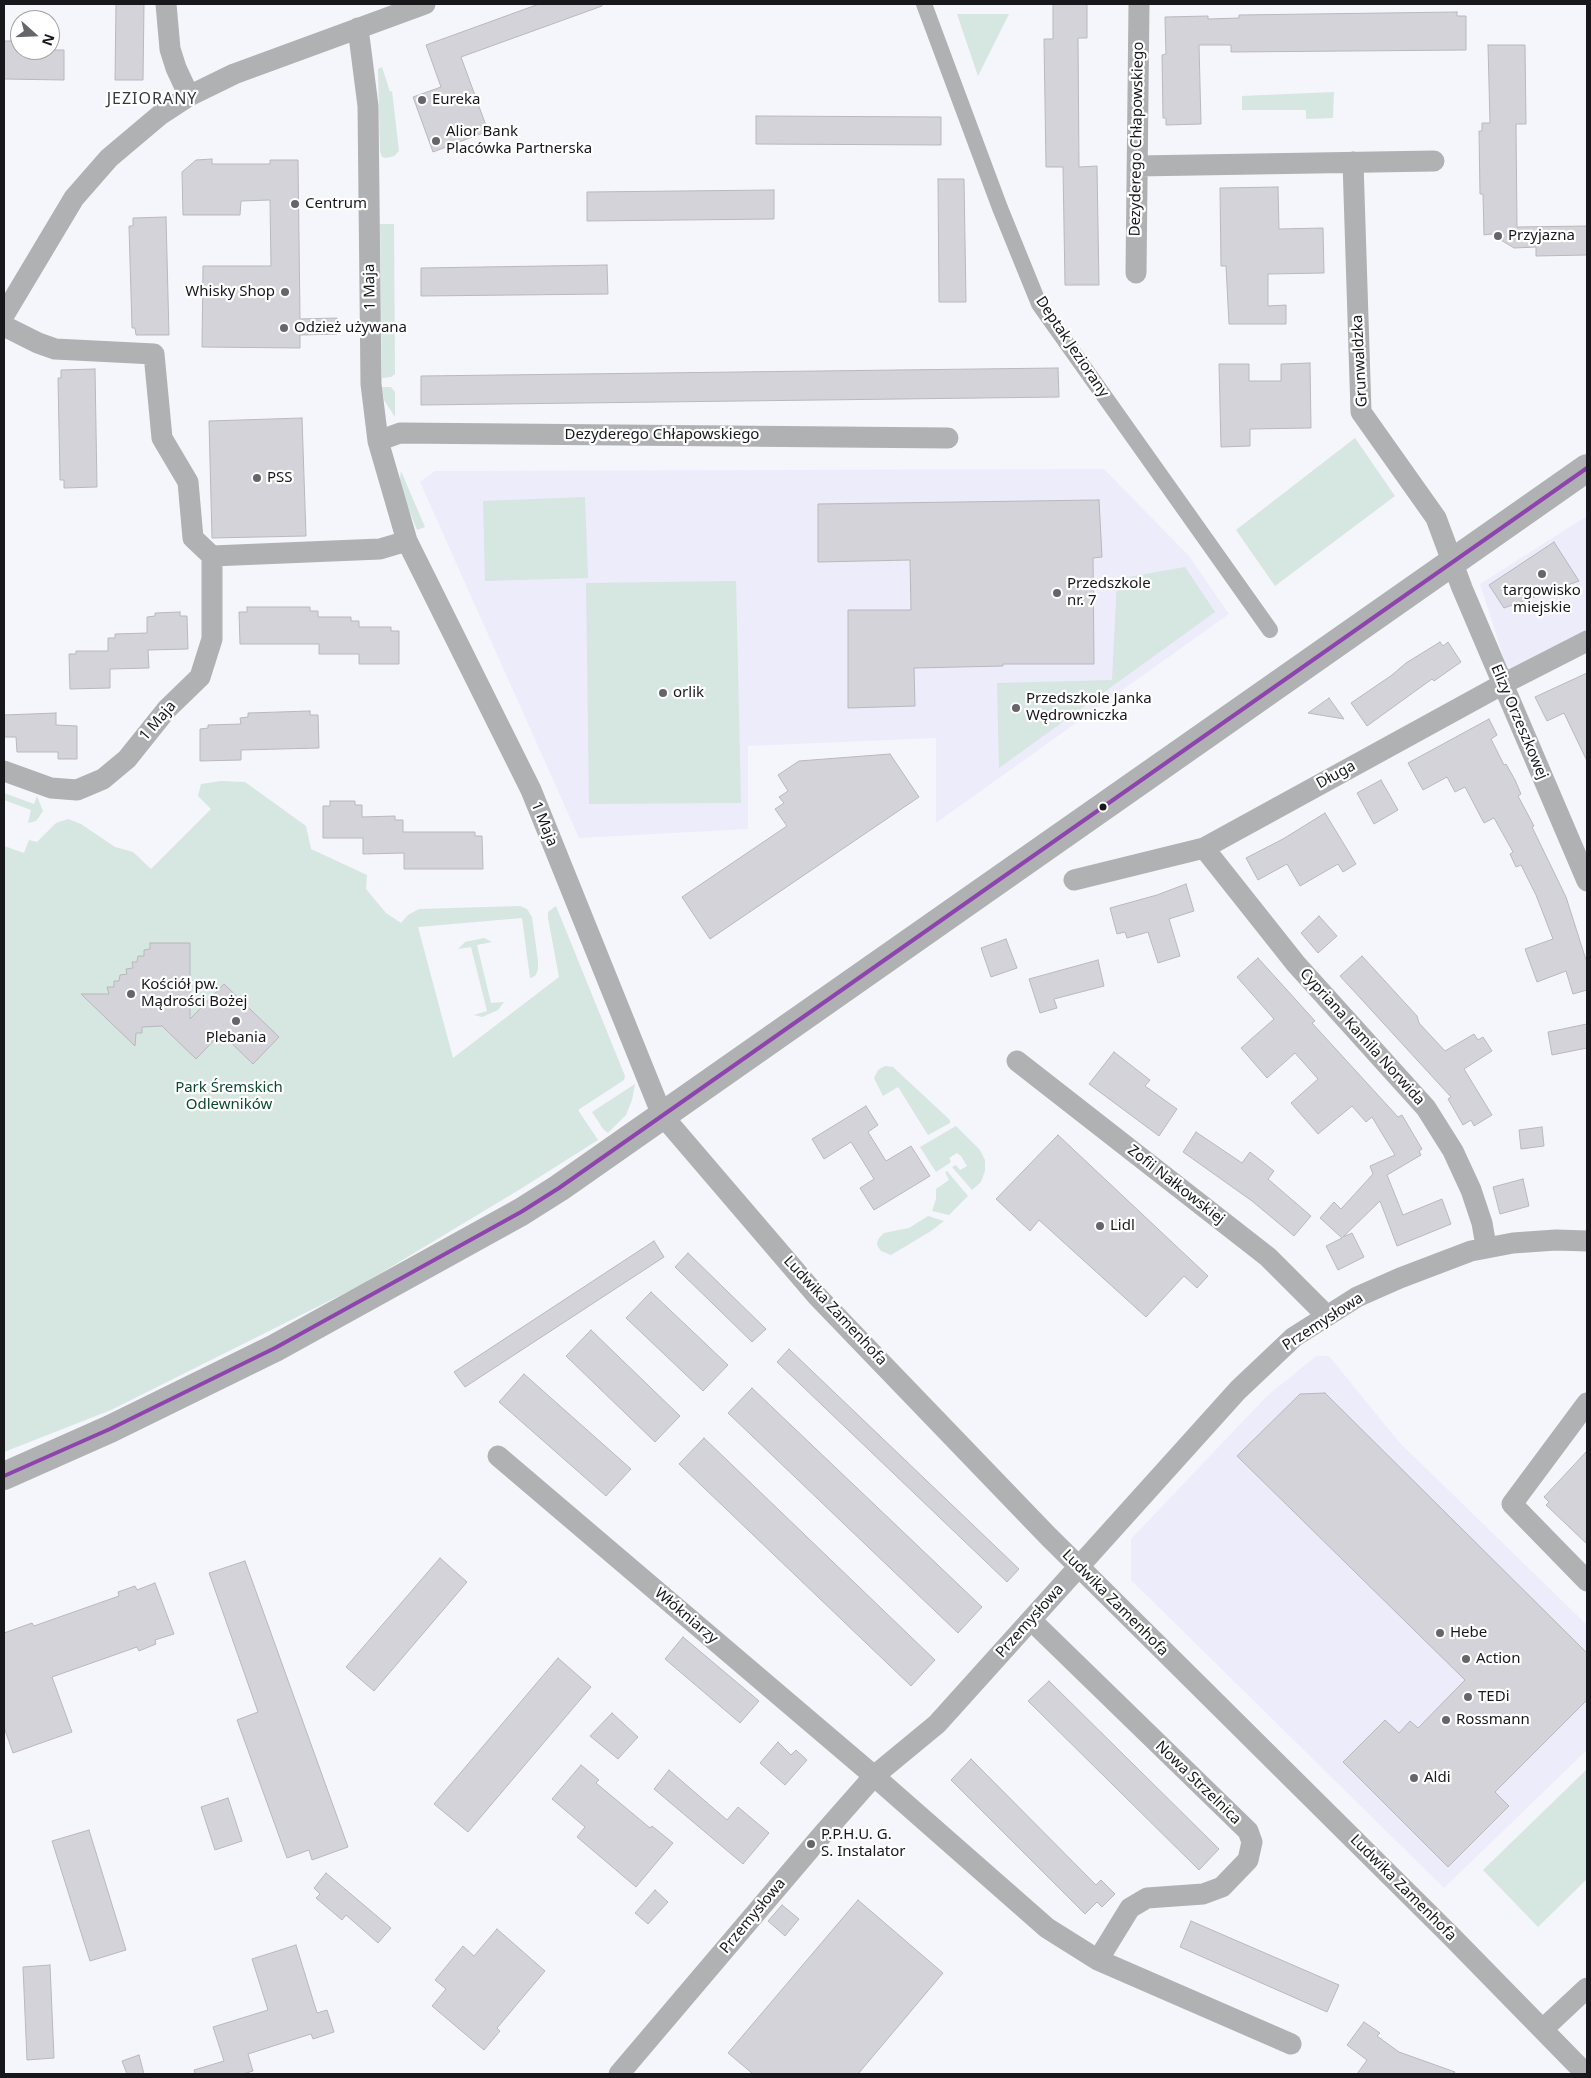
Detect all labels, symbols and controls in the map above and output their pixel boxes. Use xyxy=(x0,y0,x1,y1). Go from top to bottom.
north arrow xyxy=(10,10,60,60)
text: N xyxy=(38,31,60,49)
street label: Dezyderego Chłapowskiego xyxy=(1126,41,1148,237)
district label: JEZIORANY xyxy=(106,89,198,109)
place label: Eureka xyxy=(432,91,480,109)
marker: Eureka xyxy=(416,94,428,106)
place label: Alior Bank Placówka Partnerska xyxy=(446,123,592,158)
marker: Alior Bank Placówka Partnerska xyxy=(430,135,442,147)
place label: Centrum xyxy=(305,195,367,213)
marker: Centrum xyxy=(289,198,301,210)
place label: Przyjazna xyxy=(1508,227,1575,245)
marker: Przyjazna xyxy=(1492,230,1504,242)
street label: 1 Maja xyxy=(361,263,379,311)
place label: Whisky Shop xyxy=(185,283,275,301)
marker: Whisky Shop xyxy=(279,286,291,298)
street label: Deptak Jeziorany xyxy=(1032,293,1112,401)
street label: Grunwaldzka xyxy=(1349,314,1371,408)
place label: Odzież używana xyxy=(294,319,407,337)
marker: Odzież używana xyxy=(278,322,290,334)
street label: Dezyderego Chłapowskiego xyxy=(565,426,759,444)
place label: PSS xyxy=(267,469,293,487)
marker: PSS xyxy=(251,472,263,484)
marker: targowisko miejskie xyxy=(1536,568,1548,580)
place label: Przedszkole nr. 7 xyxy=(1067,575,1151,610)
place label: targowisko miejskie xyxy=(1503,582,1581,617)
marker: Przedszkole nr. 7 xyxy=(1051,587,1063,599)
street label: Elizy Orzeszkowej xyxy=(1487,662,1551,782)
place label: orlik xyxy=(673,684,704,702)
marker: orlik xyxy=(657,687,669,699)
place label: Przedszkole Janka Wędrowniczka xyxy=(1026,690,1152,725)
street label: 1 Maja xyxy=(136,697,180,745)
marker: Przedszkole Janka Wędrowniczka xyxy=(1010,702,1022,714)
street label: Długa xyxy=(1313,757,1359,793)
street label: 1 Maja xyxy=(527,799,561,849)
unlabelled marker xyxy=(1098,802,1108,812)
street label: Cypriana Kamila Norwida xyxy=(1296,965,1428,1109)
place label: Kościół pw. Mądrości Bożej xyxy=(141,976,247,1011)
marker: Kościół pw. Mądrości Bożej xyxy=(125,988,137,1000)
marker: Plebania xyxy=(230,1015,242,1027)
place label: Plebania xyxy=(206,1029,266,1047)
park label: Park Śremskich Odlewników xyxy=(175,1079,283,1114)
street label: Zofii Nałkowskiej xyxy=(1124,1142,1228,1228)
place label: Lidl xyxy=(1110,1217,1135,1235)
marker: Lidl xyxy=(1094,1220,1106,1232)
street label: Ludwika Zamenhofa xyxy=(780,1253,890,1369)
street label: Przemysłowa xyxy=(1279,1289,1367,1355)
street label: Ludwika Zamenhofa xyxy=(1058,1546,1172,1660)
street label: Przemysłowa xyxy=(992,1581,1068,1661)
street label: Włókniarzy xyxy=(651,1584,721,1648)
place label: Hebe xyxy=(1450,1624,1487,1642)
marker: Hebe xyxy=(1434,1627,1446,1639)
place label: Action xyxy=(1476,1650,1520,1668)
marker: Action xyxy=(1460,1653,1472,1665)
place label: TEDi xyxy=(1478,1688,1509,1706)
marker: TEDi xyxy=(1462,1691,1474,1703)
place label: Rossmann xyxy=(1456,1711,1530,1729)
marker: Rossmann xyxy=(1440,1714,1452,1726)
street label: Nowa Strzelnica xyxy=(1151,1738,1245,1828)
place label: Aldi xyxy=(1424,1769,1451,1787)
marker: Aldi xyxy=(1408,1772,1420,1784)
place label: P.P.H.U. G. S. Instalator xyxy=(821,1826,905,1861)
street label: Ludwika Zamenhofa xyxy=(1346,1831,1460,1945)
marker: P.P.H.U. G. S. Instalator xyxy=(805,1838,817,1850)
street label: Przemysłowa xyxy=(716,1875,790,1957)

